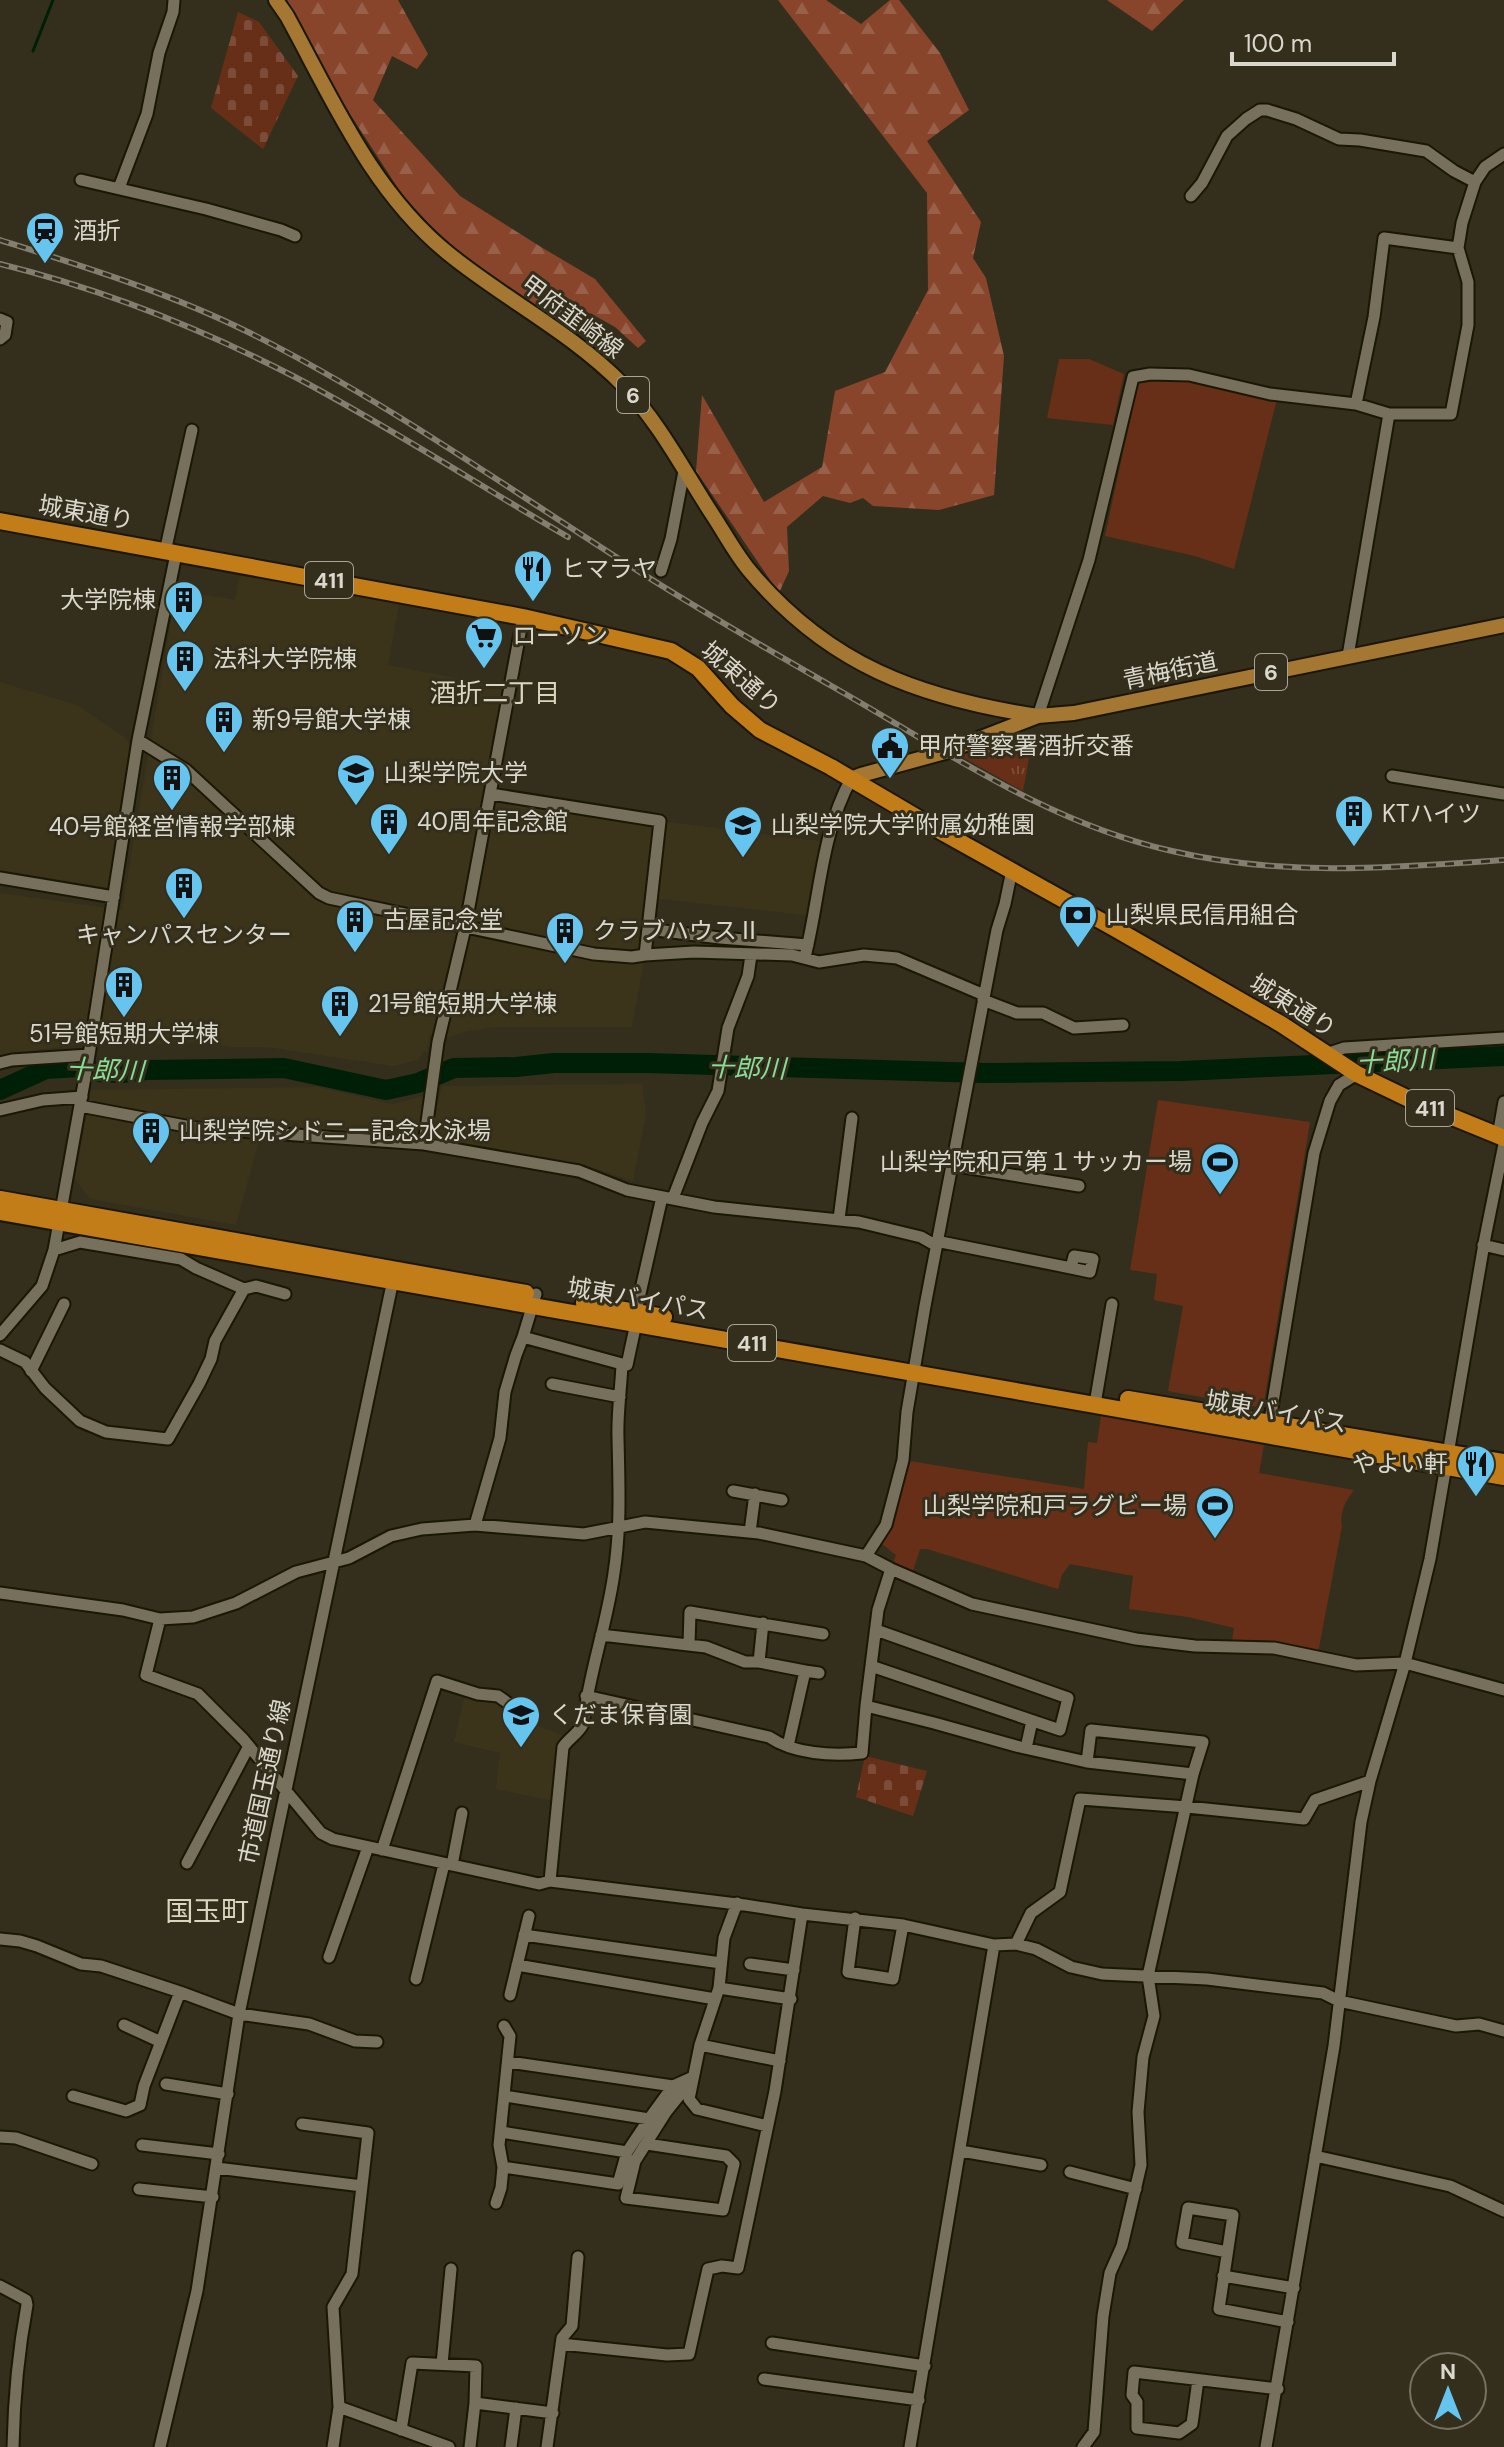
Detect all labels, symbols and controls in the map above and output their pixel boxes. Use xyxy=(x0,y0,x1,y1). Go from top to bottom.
scale bar xyxy=(1232,16,1394,66)
text: 100 m xyxy=(1244,28,1312,59)
station icon: 酒折 xyxy=(24,210,66,265)
place label: 酒折 xyxy=(73,215,121,246)
street label: 甲府韮崎線 xyxy=(515,268,630,365)
road number: 6 xyxy=(617,377,649,413)
street label: 城東通り xyxy=(36,489,136,536)
restaurant icon: ヒマラヤ xyxy=(512,548,554,603)
place label: ヒマラヤ xyxy=(561,553,657,584)
road number: 411 xyxy=(305,562,353,598)
building icon: 大学院棟 xyxy=(163,579,205,634)
place label: 大学院棟 xyxy=(60,584,156,615)
supermarket icon: ローソン xyxy=(463,615,505,670)
place label: ローソン xyxy=(512,620,608,651)
street label: 城東通り xyxy=(695,634,788,721)
building icon: 法科大学院棟 xyxy=(164,638,206,693)
place label: 法科大学院棟 xyxy=(213,643,357,674)
street label: 青梅街道 xyxy=(1120,645,1220,696)
road number: 6 xyxy=(1255,654,1287,690)
district label: 酒折二丁目 xyxy=(430,676,560,710)
building icon: 新9号館大学棟 xyxy=(203,699,245,754)
place label: 新9号館大学棟 xyxy=(252,704,411,735)
public building icon: 甲府警察署酒折交番 xyxy=(869,725,911,780)
place label: 甲府警察署酒折交番 xyxy=(918,730,1134,761)
school or university icon: 山梨学院大学 xyxy=(335,752,377,807)
building icon: 40号館経営情報学部棟 xyxy=(151,757,193,812)
place label: 山梨学院大学 xyxy=(384,757,528,788)
building icon: KTハイツ xyxy=(1333,793,1375,848)
place label: KTハイツ xyxy=(1382,798,1481,829)
building icon: 40周年記念館 xyxy=(368,801,410,856)
school or university icon: 山梨学院大学附属幼稚園 xyxy=(722,804,764,859)
place label: 40周年記念館 xyxy=(417,806,568,837)
place label: 山梨学院大学附属幼稚園 xyxy=(771,809,1035,840)
place label: 40号館経営情報学部棟 xyxy=(49,811,295,842)
building icon: キャンパスセンター xyxy=(163,865,205,920)
bank icon: 山梨県民信用組合 xyxy=(1057,894,1099,949)
building icon: 古屋記念堂 xyxy=(334,899,376,954)
place label: 山梨県民信用組合 xyxy=(1106,899,1298,930)
place label: 古屋記念堂 xyxy=(383,904,503,935)
building icon: クラブハウスⅡ xyxy=(544,910,586,965)
place label: クラブハウスⅡ xyxy=(593,915,761,946)
place label: キャンパスセンター xyxy=(76,919,292,950)
building icon: 51号館短期大学棟 xyxy=(103,964,145,1019)
street label: 城東通り xyxy=(1244,967,1342,1044)
building icon: 21号館短期大学棟 xyxy=(319,983,361,1038)
place label: 21号館短期大学棟 xyxy=(368,988,557,1019)
place label: 51号館短期大学棟 xyxy=(29,1018,219,1049)
water label: 十郎川 xyxy=(1355,1042,1438,1080)
water label: 十郎川 xyxy=(708,1050,789,1086)
water label: 十郎川 xyxy=(65,1052,148,1088)
road number: 411 xyxy=(1406,1090,1454,1126)
building icon: 山梨学院シドニー記念水泳場 xyxy=(130,1110,172,1165)
place label: 山梨学院シドニー記念水泳場 xyxy=(179,1115,491,1146)
sports icon: 山梨学院和戸第１サッカー場 xyxy=(1199,1141,1241,1196)
place label: 山梨学院和戸第１サッカー場 xyxy=(880,1146,1192,1177)
street label: 城東バイパス xyxy=(565,1271,711,1326)
road number: 411 xyxy=(728,1325,776,1361)
street label: 城東バイパス xyxy=(1203,1384,1349,1439)
restaurant icon: やよい軒 xyxy=(1455,1443,1497,1498)
place label: やよい軒 xyxy=(1352,1448,1448,1479)
sports icon: 山梨学院和戸ラグビー場 xyxy=(1194,1485,1236,1540)
place label: 山梨学院和戸ラグビー場 xyxy=(923,1490,1187,1521)
school or university icon: くだま保育園 xyxy=(500,1694,542,1749)
street label: 市道国玉通り線 xyxy=(232,1697,297,1867)
place label: くだま保育園 xyxy=(549,1699,693,1730)
district label: 国玉町 xyxy=(165,1893,249,1930)
north arrow xyxy=(1408,2351,1488,2431)
text: N xyxy=(1440,2357,1456,2386)

